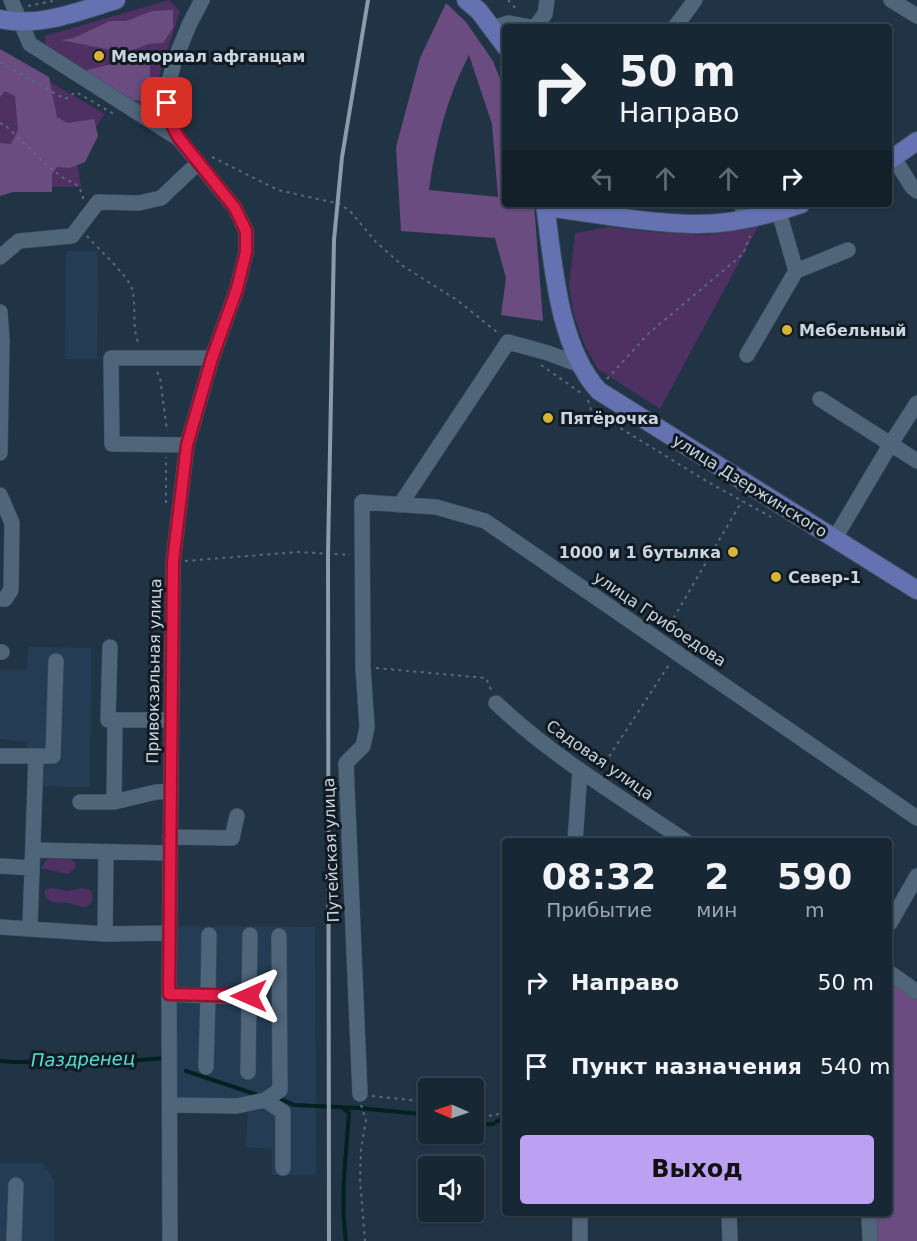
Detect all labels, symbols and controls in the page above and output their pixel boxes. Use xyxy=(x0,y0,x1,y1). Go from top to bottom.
place label: Мемориал афганцам xyxy=(111,47,305,66)
text: 50 m xyxy=(619,47,736,96)
icon: right xyxy=(520,48,598,126)
marker: Мемориал афганцам xyxy=(92,49,106,63)
pin xyxy=(141,77,192,128)
icon: arrive xyxy=(150,86,183,119)
text: Направо xyxy=(619,97,740,128)
icon: left xyxy=(586,162,619,195)
icon: ahead xyxy=(649,162,682,195)
icon: ahead xyxy=(712,162,745,195)
icon: right xyxy=(775,162,808,195)
place label: Мебельный xyxy=(799,321,906,340)
marker: Мебельный xyxy=(780,323,794,337)
place label: Пятёрочка xyxy=(560,409,659,428)
marker: Пятёрочка xyxy=(541,411,555,425)
street label: улица Дзержинского xyxy=(669,431,831,541)
place label: 1000 и 1 бутылка xyxy=(559,543,721,562)
marker: 1000 и 1 бутылка xyxy=(726,545,740,559)
street label: улица Грибоедова xyxy=(590,568,730,670)
place label: Север-1 xyxy=(788,568,861,587)
marker: Север-1 xyxy=(769,570,783,584)
street label: Привокзальная улица xyxy=(143,578,165,764)
street label: Садовая улица xyxy=(543,716,657,804)
street label: Путейская улица xyxy=(319,777,343,923)
text: 08:32 xyxy=(542,856,656,897)
text: 2 xyxy=(704,856,729,897)
text: 590 xyxy=(777,856,852,897)
text: Прибытие xyxy=(546,898,652,922)
text: мин xyxy=(696,898,737,922)
text: m xyxy=(805,898,824,922)
position arrow xyxy=(217,964,281,1028)
icon: right xyxy=(520,966,553,999)
text: Направо xyxy=(571,970,679,995)
text: 50 m xyxy=(818,970,874,995)
water label: Паздренец xyxy=(31,1048,135,1070)
icon: arrive xyxy=(520,1050,553,1083)
text: Пункт назначения xyxy=(571,1054,802,1079)
text: 540 m xyxy=(820,1054,890,1079)
north arrow xyxy=(418,1078,484,1144)
map controls xyxy=(418,1078,484,1222)
button: Выход xyxy=(520,1135,874,1204)
button: sound xyxy=(418,1156,484,1222)

